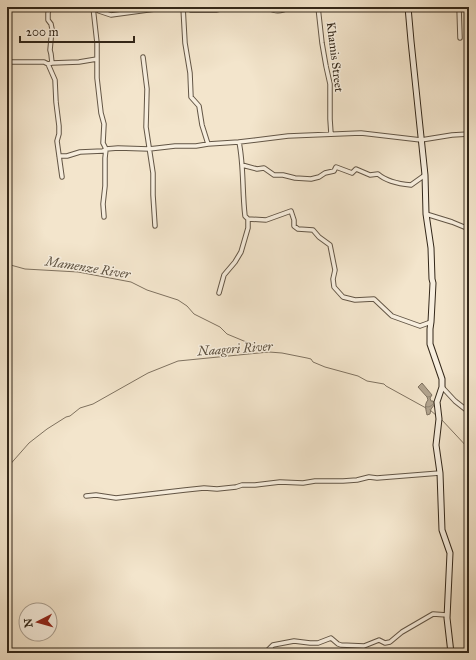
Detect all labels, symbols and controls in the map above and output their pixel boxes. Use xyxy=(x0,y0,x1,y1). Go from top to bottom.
scale bar xyxy=(20,18,134,44)
street label: Khamis Street xyxy=(324,21,346,94)
text: 200 m xyxy=(26,25,59,39)
water label: Mamenze River xyxy=(42,253,132,283)
water label: Naagori River xyxy=(196,338,274,360)
north arrow xyxy=(18,602,58,642)
text: N xyxy=(22,617,36,628)

